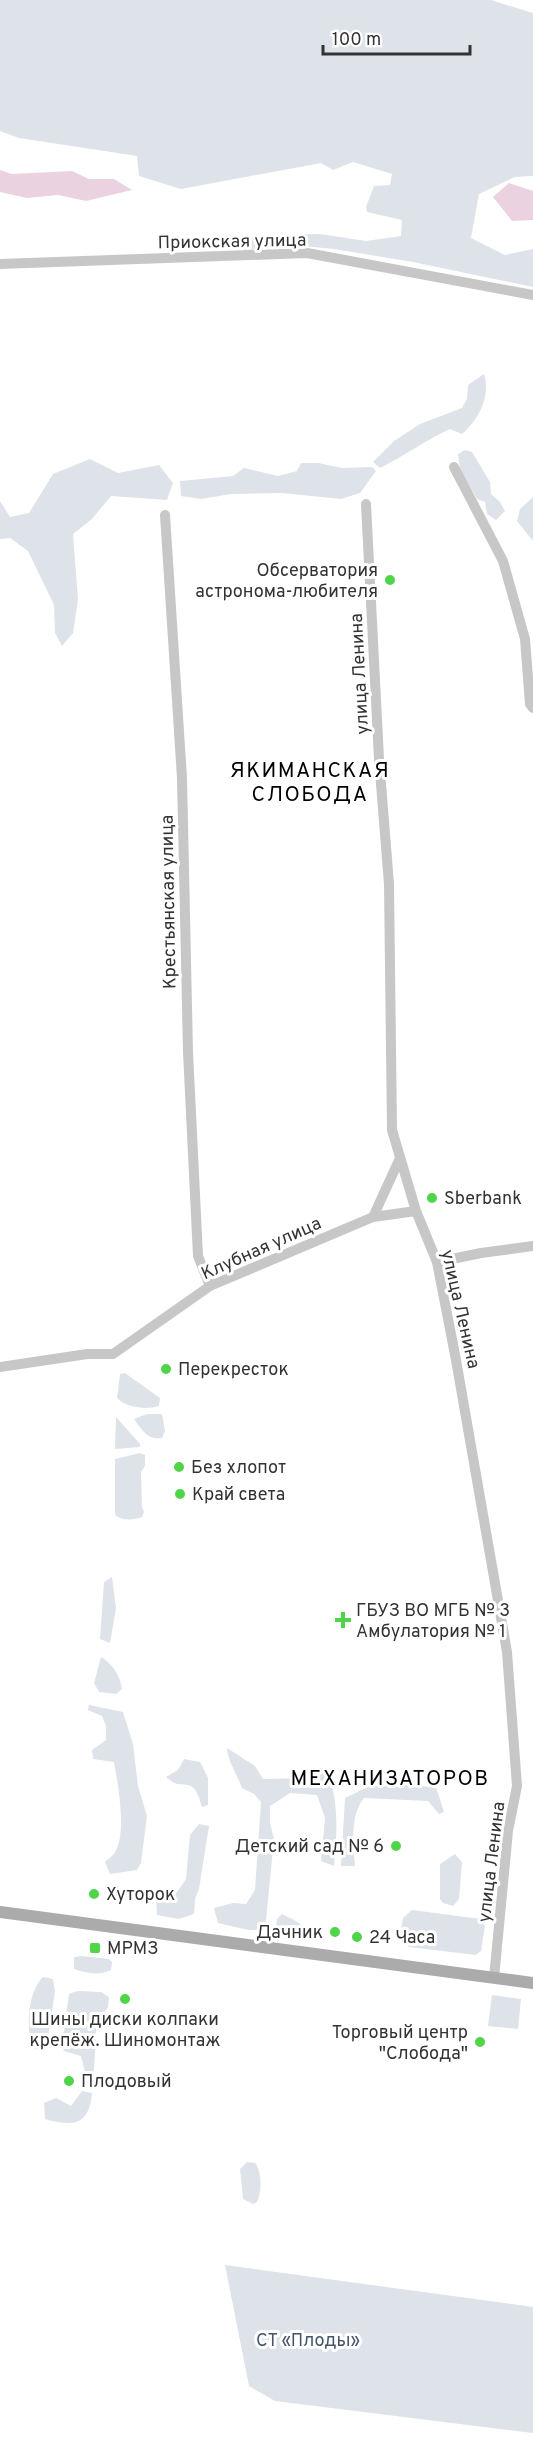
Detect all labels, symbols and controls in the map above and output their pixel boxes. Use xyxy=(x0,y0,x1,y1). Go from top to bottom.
scale bar xyxy=(323,18,470,56)
text: 100 m xyxy=(332,29,381,52)
street label: Приокская улица xyxy=(158,230,306,255)
place label: Обсерватория астронома-любителя xyxy=(195,560,378,604)
marker: Обсерватория астронома-любителя xyxy=(383,573,397,587)
street label: улица Ленина xyxy=(346,613,375,735)
district label: ЯКИМАНСКАЯ СЛОБОДА xyxy=(230,758,390,809)
street label: Крестьянская улица xyxy=(156,815,183,989)
place label: Sberbank xyxy=(444,1188,522,1211)
marker: Sberbank xyxy=(425,1191,439,1205)
street label: Клубная улица xyxy=(198,1213,325,1286)
street label: улица Ленина xyxy=(435,1248,484,1371)
place label: Перекресток xyxy=(178,1359,289,1382)
marker: Перекресток xyxy=(159,1362,173,1376)
place label: Без хлопот xyxy=(191,1457,286,1480)
marker: Без хлопот xyxy=(172,1460,186,1474)
place label: Край света xyxy=(192,1484,285,1507)
marker: Край света xyxy=(173,1487,187,1501)
place label: ГБУЗ ВО МГБ № 3 Амбулатория № 1 xyxy=(356,1600,510,1644)
marker: ГБУЗ ВО МГБ № 3 Амбулатория № 1 xyxy=(334,1611,352,1629)
district label: МЕХАНИЗАТОРОВ xyxy=(290,1766,490,1793)
street label: улица Ленина xyxy=(474,1801,511,1924)
place label: Детский сад № 6 xyxy=(235,1836,384,1859)
marker: Детский сад № 6 xyxy=(389,1839,403,1853)
place label: Хуторок xyxy=(106,1884,175,1907)
marker: Хуторок xyxy=(87,1887,101,1901)
place label: Дачник xyxy=(256,1922,323,1945)
marker: Дачник xyxy=(328,1925,342,1939)
place label: 24 Часа xyxy=(369,1927,435,1950)
marker: 24 Часа xyxy=(350,1930,364,1944)
place label: МРМЗ xyxy=(107,1938,158,1961)
marker: МРМЗ xyxy=(88,1941,102,1955)
marker: Шины диски колпаки крепёж. Шиномонтаж xyxy=(118,1992,132,2006)
place label: Шины диски колпаки крепёж. Шиномонтаж xyxy=(29,2009,221,2053)
place label: Торговый центр "Слобода" xyxy=(332,2022,468,2066)
marker: Торговый центр "Слобода" xyxy=(473,2035,487,2049)
place label: Плодовый xyxy=(81,2071,172,2094)
marker: Плодовый xyxy=(62,2074,76,2088)
park label: СТ «Плоды» xyxy=(256,2330,360,2353)

